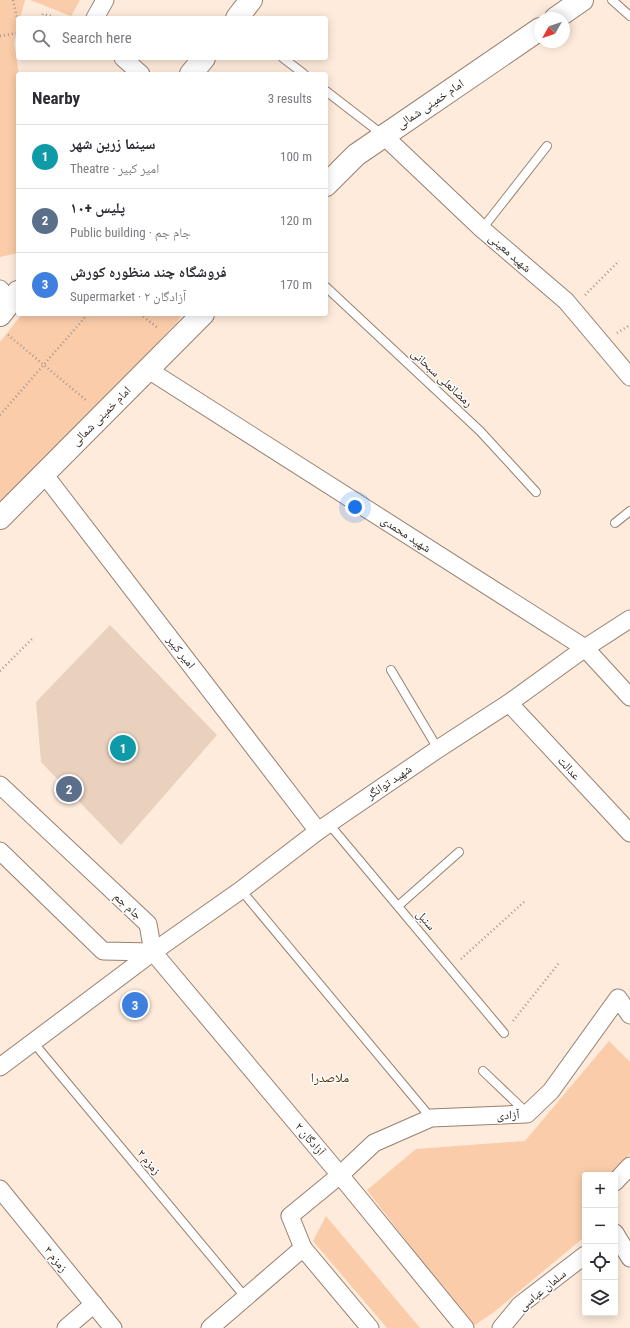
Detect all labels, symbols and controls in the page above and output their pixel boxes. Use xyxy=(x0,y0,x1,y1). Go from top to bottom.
north arrow xyxy=(534,12,570,48)
search box xyxy=(16,16,328,60)
icon: search xyxy=(30,27,52,49)
text: Search here xyxy=(62,29,132,47)
street label: امام خمینی شمالی xyxy=(394,76,467,132)
text: Nearby xyxy=(32,88,80,108)
text: 3 results xyxy=(268,91,312,106)
text: سینما زرین شهر xyxy=(70,135,156,153)
text: 1 xyxy=(42,149,48,164)
text: 100 m xyxy=(280,149,312,164)
text: Theatre · امیر کبیر xyxy=(70,161,159,176)
text: پلیس +۱۰ xyxy=(70,199,125,217)
text: 2 xyxy=(42,213,48,228)
text: 120 m xyxy=(280,213,312,228)
text: Public building · جام جم xyxy=(70,225,191,240)
street label: شهید معینی xyxy=(486,231,534,275)
text: فروشگاه چند منظوره کورش xyxy=(70,263,227,281)
text: 3 xyxy=(42,277,48,292)
text: 170 m xyxy=(280,277,312,292)
text: Supermarket · آزادگان ۲ xyxy=(70,289,186,304)
street label: رمضانعلی سبحانی xyxy=(408,346,476,410)
street label: امام خمینی شمالی xyxy=(68,383,134,449)
your location xyxy=(345,497,365,517)
street label: شهید محمدی xyxy=(378,513,434,556)
street label: امیر کبیر xyxy=(163,632,198,672)
pin: 1 xyxy=(110,733,136,763)
street label: عدالت xyxy=(555,753,583,783)
street label: شهید توانگر xyxy=(363,762,414,803)
pin: 2 xyxy=(56,774,82,804)
street label: جام جم xyxy=(110,890,145,923)
street label: سنبل xyxy=(413,907,438,933)
pin: 3 xyxy=(122,990,148,1020)
district label: ملاصدرا xyxy=(311,1070,349,1086)
street label: آزادی xyxy=(496,1107,521,1123)
street label: آزادگان ۲ xyxy=(292,1120,328,1159)
street label: زمزم ۲ xyxy=(134,1146,164,1179)
map controls xyxy=(582,1172,618,1316)
button: + xyxy=(582,1172,618,1208)
button: − xyxy=(582,1208,618,1244)
street label: زمزم ۳ xyxy=(41,1243,71,1276)
button: locate xyxy=(582,1244,618,1280)
street label: سلمان عباسی xyxy=(515,1266,569,1314)
button: layers xyxy=(582,1280,618,1316)

